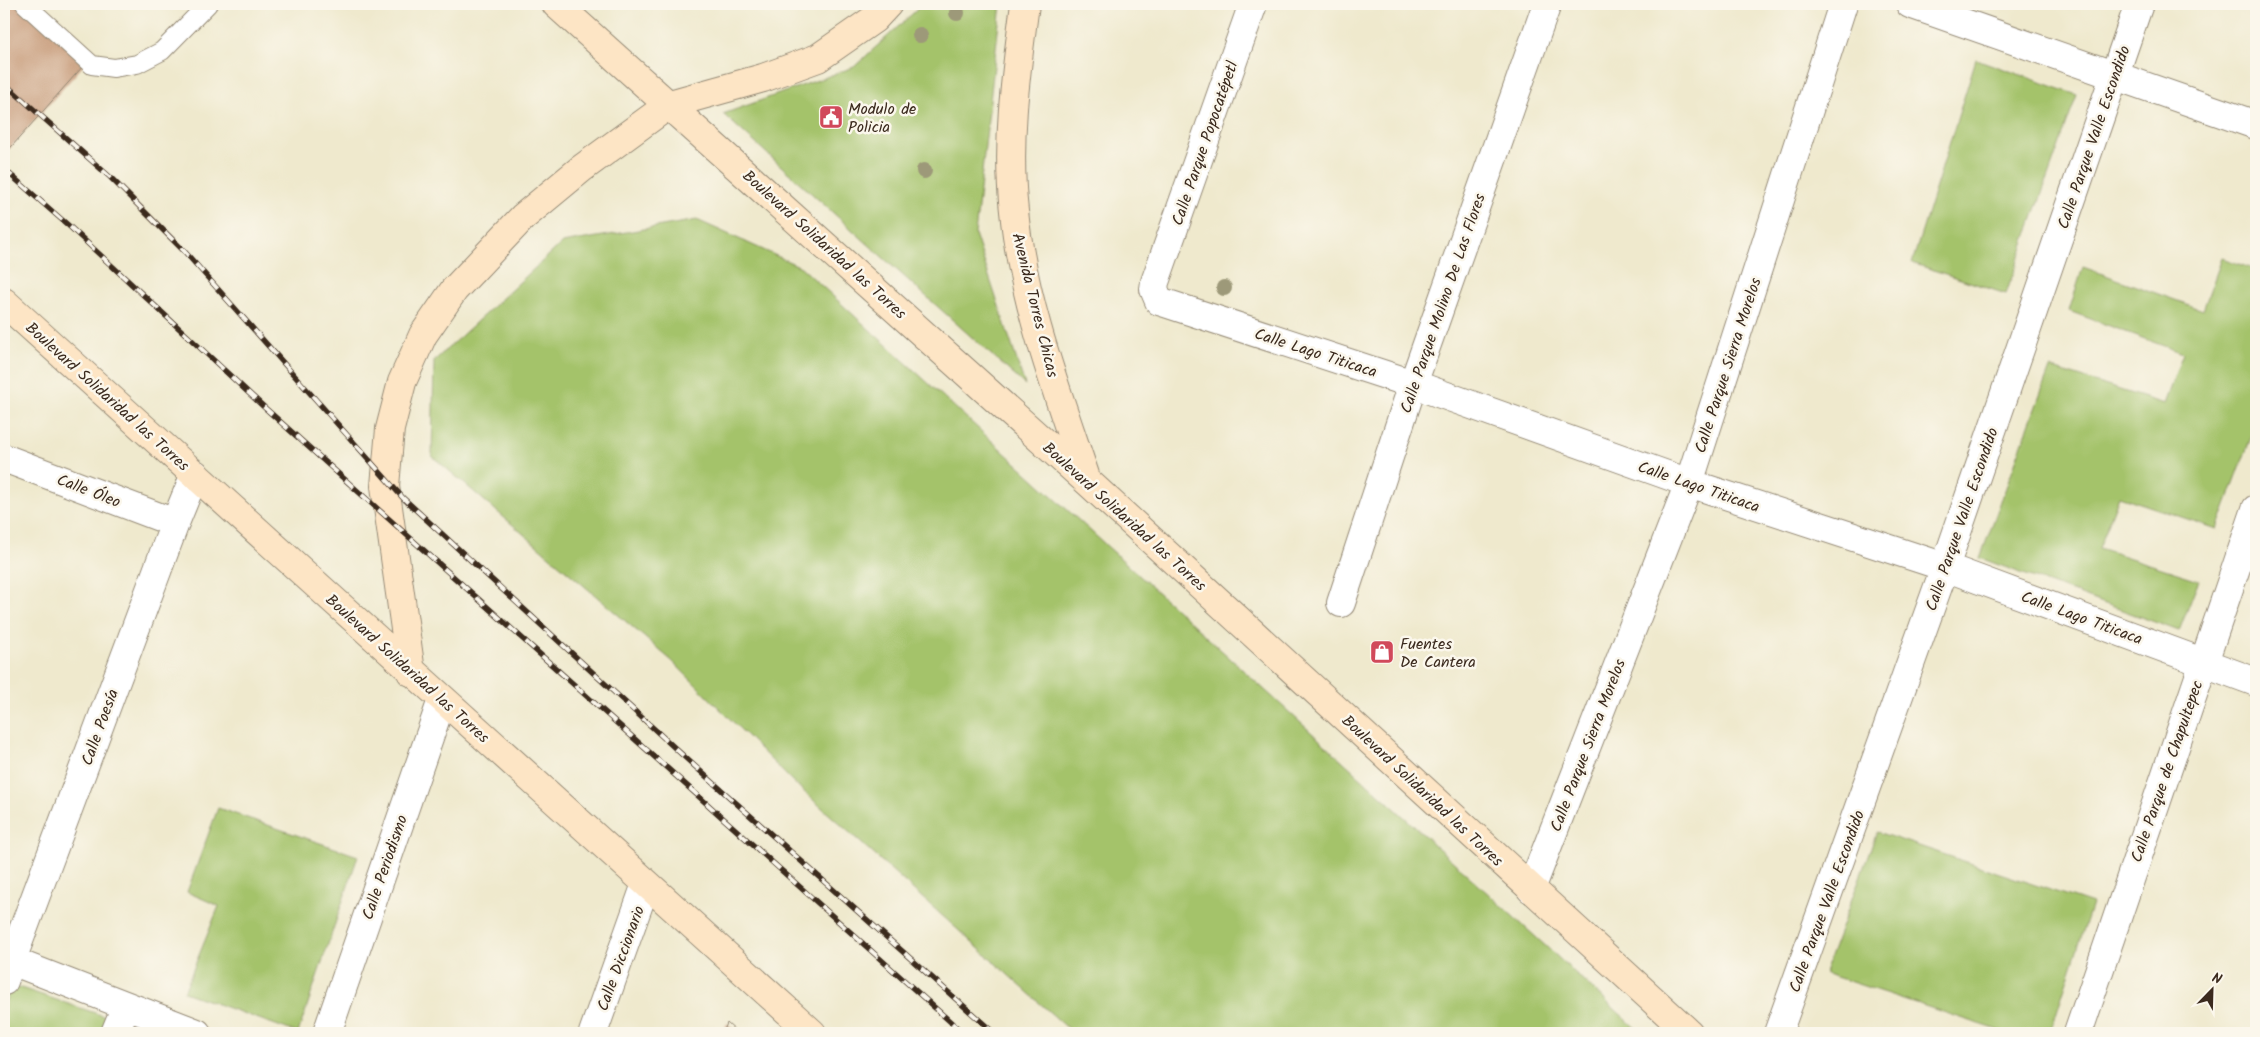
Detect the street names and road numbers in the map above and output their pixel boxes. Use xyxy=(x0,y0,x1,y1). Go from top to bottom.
street label: Calle Parque Valle Escondido xyxy=(2051,42,2138,233)
street label: Calle Parque Popocatépetl xyxy=(1166,58,1245,229)
street label: Boulevard Solidaridad las Torres xyxy=(736,164,912,326)
street label: Calle Parque Molino De Las Flores xyxy=(1394,190,1493,417)
street label: Avenida Torres Chicas xyxy=(1004,230,1065,380)
street label: Calle Parque Sierra Morelos xyxy=(1688,274,1769,456)
street label: Boulevard Solidaridad las Torres xyxy=(19,316,195,478)
street label: Calle Lago Titicaca xyxy=(1251,322,1380,385)
street label: Calle Parque Valle Escondido xyxy=(1919,424,2006,615)
street label: Boulevard Solidaridad las Torres xyxy=(1036,436,1212,598)
street label: Calle Lago Titicaca xyxy=(1634,455,1763,520)
street label: Calle Óleo xyxy=(53,468,124,515)
street label: Calle Lago Titicaca xyxy=(2017,585,2146,652)
street label: Boulevard Solidaridad las Torres xyxy=(319,588,495,750)
street label: Calle Parque Sierra Morelos xyxy=(1544,655,1633,836)
street label: Calle Parque de Chapultepec xyxy=(2125,677,2210,866)
street label: Calle Poesía xyxy=(75,686,126,769)
street label: Boulevard Solidaridad las Torres xyxy=(1335,709,1509,873)
street label: Calle Parque Valle Escondido xyxy=(1783,807,1872,996)
street label: Calle Periodismo xyxy=(356,812,415,923)
street label: Calle Diccionario xyxy=(591,902,652,1015)

